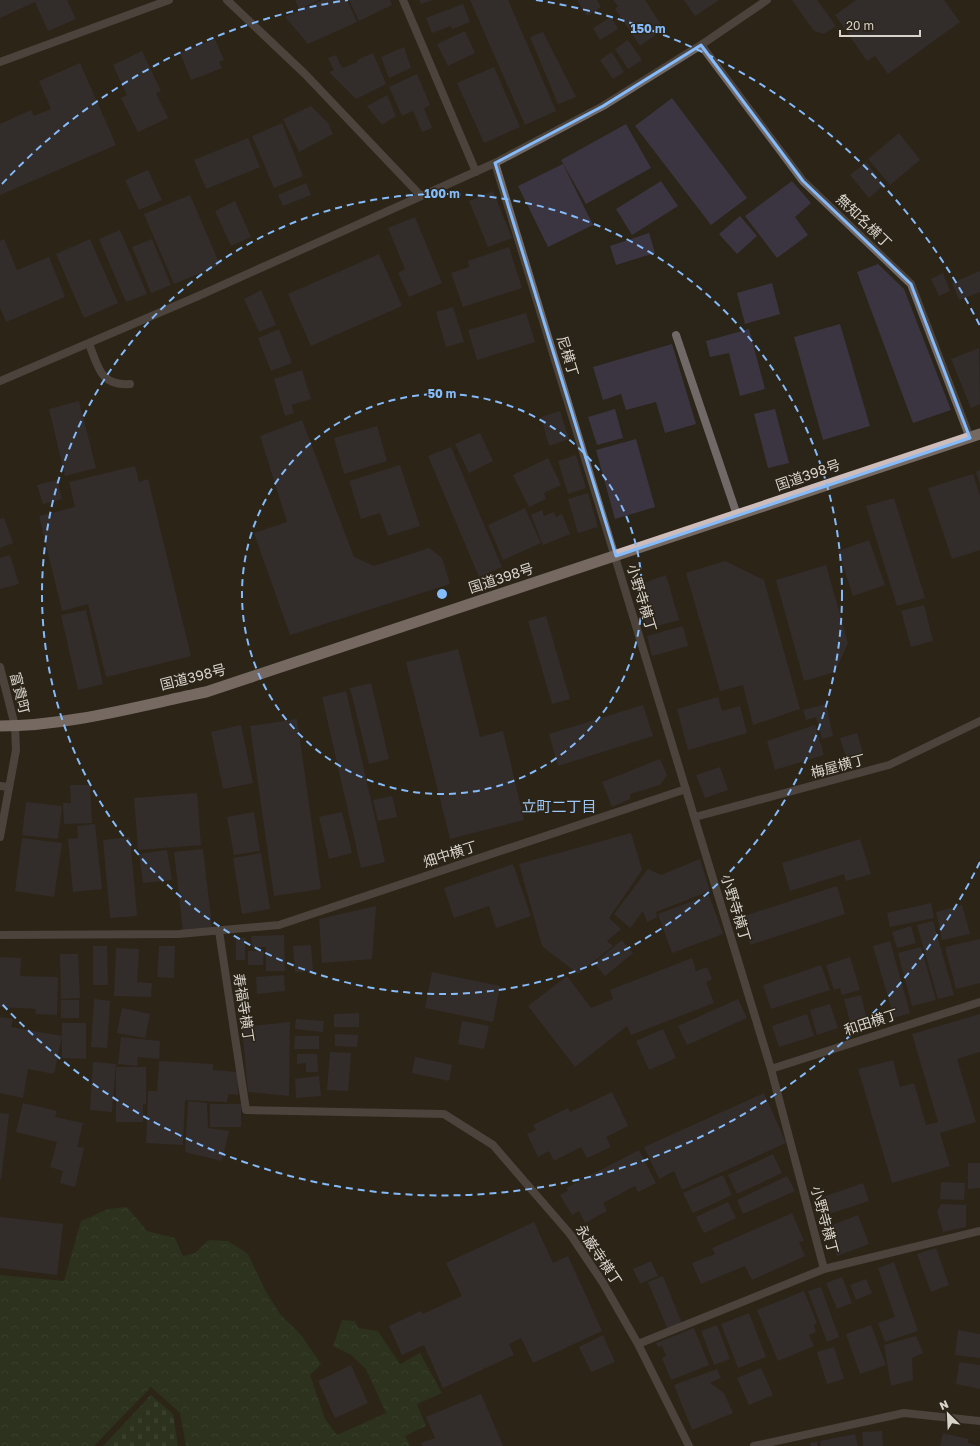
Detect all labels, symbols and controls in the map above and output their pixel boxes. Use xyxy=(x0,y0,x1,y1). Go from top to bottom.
scale bar xyxy=(840,12,920,38)
text: 20 m xyxy=(846,18,874,33)
text: 150 m xyxy=(631,21,665,36)
text: 100 m xyxy=(424,186,460,201)
street label: 無知名横丁 xyxy=(833,190,895,251)
street label: 尼横丁 xyxy=(554,333,583,378)
text: 50 m xyxy=(428,386,456,401)
street label: 国道398号 xyxy=(773,456,842,494)
street label: 国道398号 xyxy=(466,559,535,596)
street label: 小野寺横丁 xyxy=(624,562,661,634)
centre of rings xyxy=(435,587,449,601)
street label: 国道398号 xyxy=(158,660,228,693)
street label: 富貴町 xyxy=(7,670,34,715)
street label: 梅屋横丁 xyxy=(809,750,867,781)
district label: 立町二丁目 xyxy=(521,797,597,815)
street label: 畑中横丁 xyxy=(421,837,479,870)
street label: 小野寺横丁 xyxy=(718,872,755,944)
street label: 寿福寺横丁 xyxy=(231,972,258,1044)
street label: 和田横丁 xyxy=(842,1005,900,1038)
street label: 小野寺横丁 xyxy=(808,1184,843,1256)
street label: 永巌寺横丁 xyxy=(573,1221,626,1288)
north arrow xyxy=(928,1394,968,1434)
text: N xyxy=(937,1397,950,1412)

